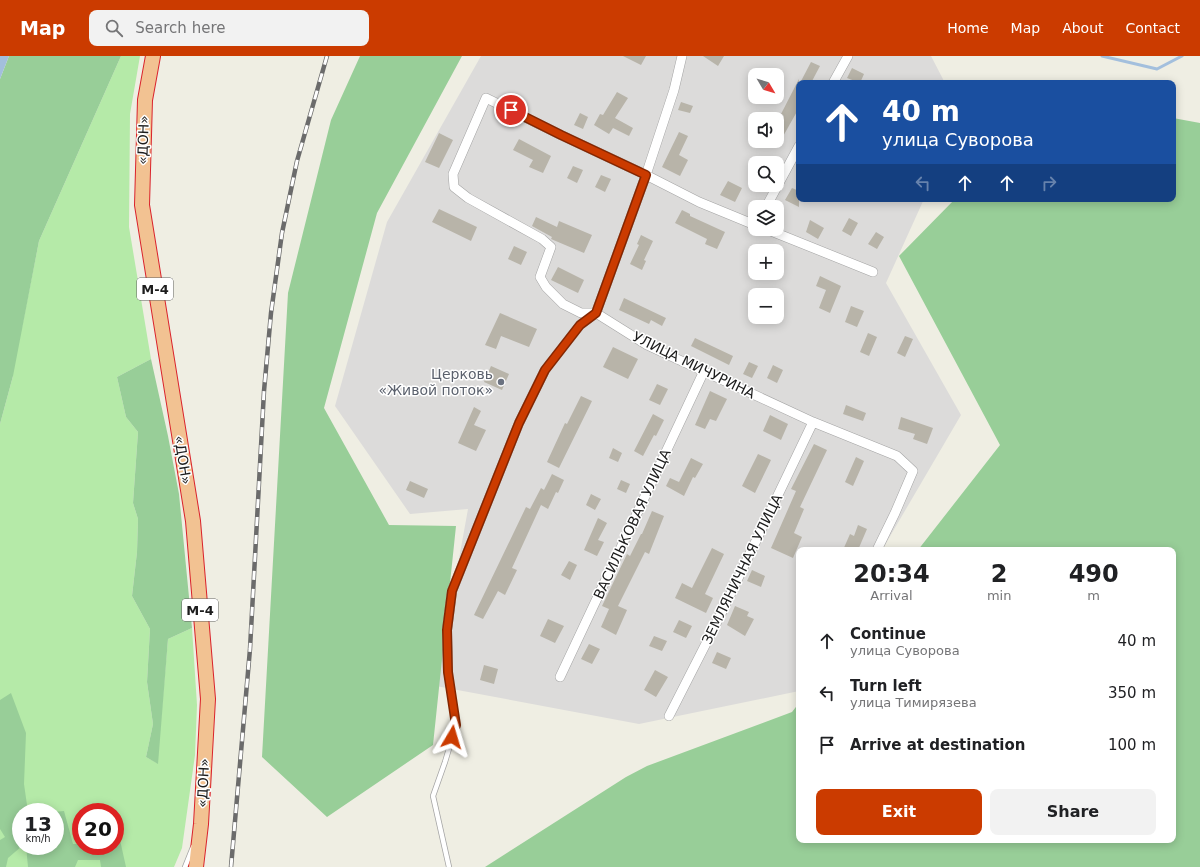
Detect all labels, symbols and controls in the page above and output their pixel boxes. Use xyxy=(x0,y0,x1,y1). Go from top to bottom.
search box xyxy=(89,10,369,46)
text: Map xyxy=(20,17,65,39)
icon: search xyxy=(103,17,125,39)
text: Search here xyxy=(135,19,225,37)
text: Home xyxy=(947,20,989,36)
text: Map xyxy=(1011,20,1040,36)
text: About xyxy=(1062,20,1104,36)
text: Contact xyxy=(1126,20,1180,36)
north arrow xyxy=(748,68,784,104)
map controls xyxy=(748,68,784,324)
pin xyxy=(494,93,528,127)
text: 40 m xyxy=(882,95,960,128)
icon: ahead xyxy=(816,96,868,148)
icon: arrive xyxy=(500,99,522,121)
button: sound xyxy=(748,112,784,148)
street label: «ДОН» xyxy=(134,115,152,165)
text: улица Суворова xyxy=(882,129,1034,150)
button: search xyxy=(748,156,784,192)
icon: left xyxy=(912,172,934,194)
icon: ahead xyxy=(954,172,976,194)
icon: ahead xyxy=(996,172,1018,194)
icon: right xyxy=(1038,172,1060,194)
button: layers xyxy=(748,200,784,236)
button: + xyxy=(748,244,784,280)
road number: М-4 xyxy=(137,278,173,300)
button: − xyxy=(748,288,784,324)
street label: УЛИЦА МИЧУРИНА xyxy=(630,328,758,402)
place label: Церковь «Живой поток» xyxy=(378,366,493,398)
marker: Церковь «Живой поток» xyxy=(496,377,506,387)
street label: «ДОН» xyxy=(171,434,195,486)
street label: ВАСИЛЬКОВАЯ УЛИЦА xyxy=(590,446,674,602)
street label: ЗЕМЛЯНИЧНАЯ УЛИЦА xyxy=(699,491,786,647)
text: 20:34 xyxy=(853,560,930,588)
text: 2 xyxy=(991,560,1007,588)
text: 490 xyxy=(1069,560,1119,588)
text: Arrival xyxy=(870,588,913,603)
text: min xyxy=(987,588,1011,603)
text: m xyxy=(1087,588,1100,603)
road number: М-4 xyxy=(182,599,218,621)
text: Continue xyxy=(850,625,926,643)
icon: ahead xyxy=(816,630,838,652)
text: 40 m xyxy=(1118,632,1156,650)
text: улица Суворова xyxy=(850,643,960,658)
text: Turn left xyxy=(850,677,922,695)
icon: left xyxy=(816,682,838,704)
text: 350 m xyxy=(1108,684,1156,702)
text: улица Тимирязева xyxy=(850,695,977,710)
position arrow xyxy=(431,716,473,758)
icon: arrive xyxy=(816,734,838,756)
text: Arrive at destination xyxy=(850,736,1025,754)
text: 100 m xyxy=(1108,736,1156,754)
street label: «ДОН» xyxy=(194,758,212,808)
button: Exit xyxy=(816,789,982,835)
button: Share xyxy=(990,789,1156,835)
speed limit sign: 20 xyxy=(72,803,124,855)
text: 13 xyxy=(24,812,52,836)
text: km/h xyxy=(25,833,51,844)

